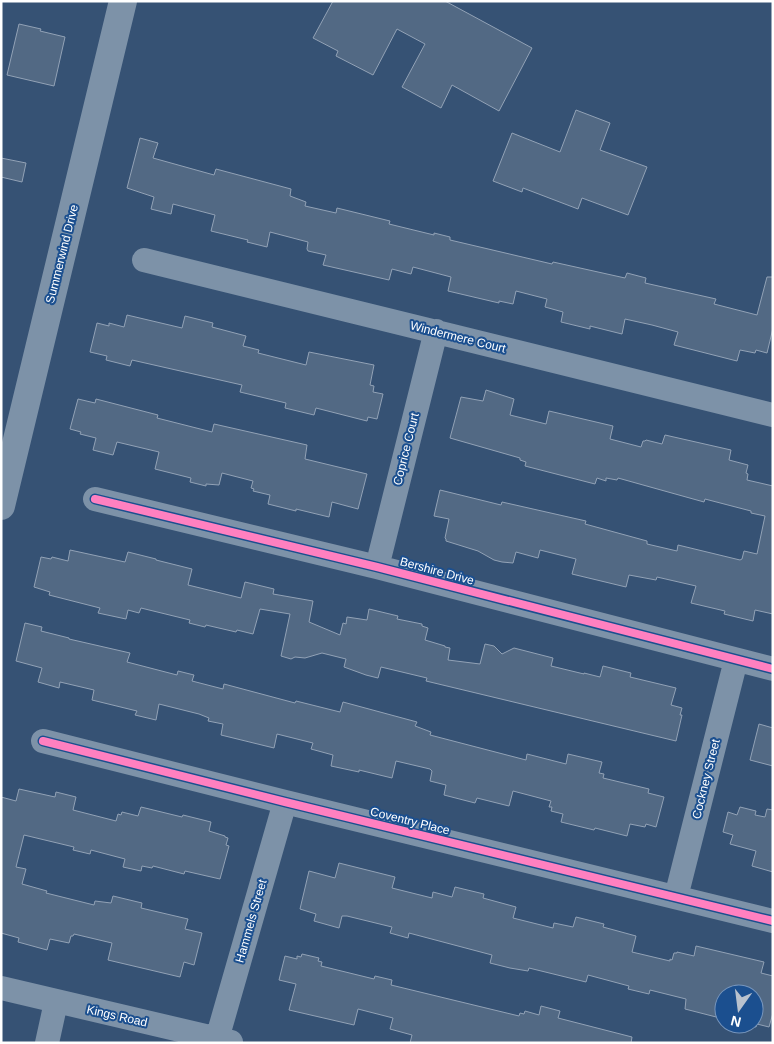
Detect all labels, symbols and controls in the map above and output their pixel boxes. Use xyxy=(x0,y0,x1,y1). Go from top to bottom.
street label: Summerwind Drive xyxy=(43,203,81,305)
street label: Windermere Court xyxy=(409,318,508,356)
street label: Coprice Court xyxy=(390,411,422,487)
street label: Bershire Drive xyxy=(398,554,476,588)
street label: Cockney Street xyxy=(689,737,723,820)
street label: Coventry Place xyxy=(369,804,451,838)
street label: Hammels Street xyxy=(232,877,270,964)
north arrow xyxy=(714,984,764,1034)
street label: Kings Road xyxy=(85,1002,149,1030)
text: N xyxy=(729,1013,743,1031)

